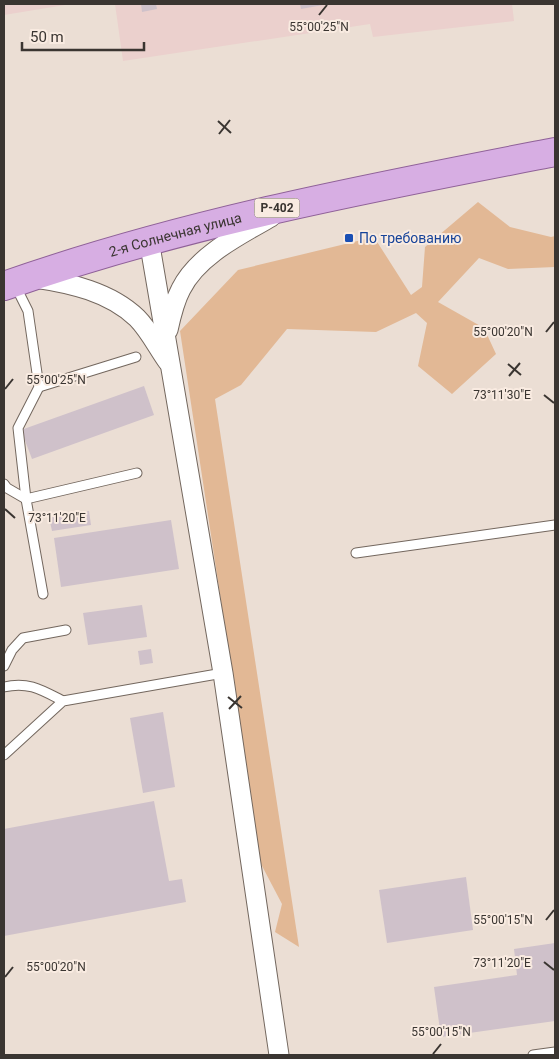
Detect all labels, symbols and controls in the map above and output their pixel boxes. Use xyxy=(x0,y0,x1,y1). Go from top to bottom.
scale bar xyxy=(22,20,145,52)
text: 55°00'25"N xyxy=(289,20,349,34)
text: 50 m xyxy=(30,28,64,46)
road number: Р-402 xyxy=(254,198,300,218)
street label: 2-я Солнечная улица xyxy=(107,209,243,260)
place label: По требованию xyxy=(359,230,461,246)
marker: По требованию xyxy=(343,232,355,244)
text: 55°00'20"N xyxy=(473,325,533,339)
text: 55°00'25"N xyxy=(26,373,86,387)
text: 73°11'30"E xyxy=(473,388,531,402)
text: 73°11'20"E xyxy=(28,511,86,525)
text: 55°00'15"N xyxy=(473,913,533,927)
text: 73°11'20"E xyxy=(473,956,531,970)
text: 55°00'20"N xyxy=(26,960,86,974)
text: 55°00'15"N xyxy=(411,1025,471,1039)

